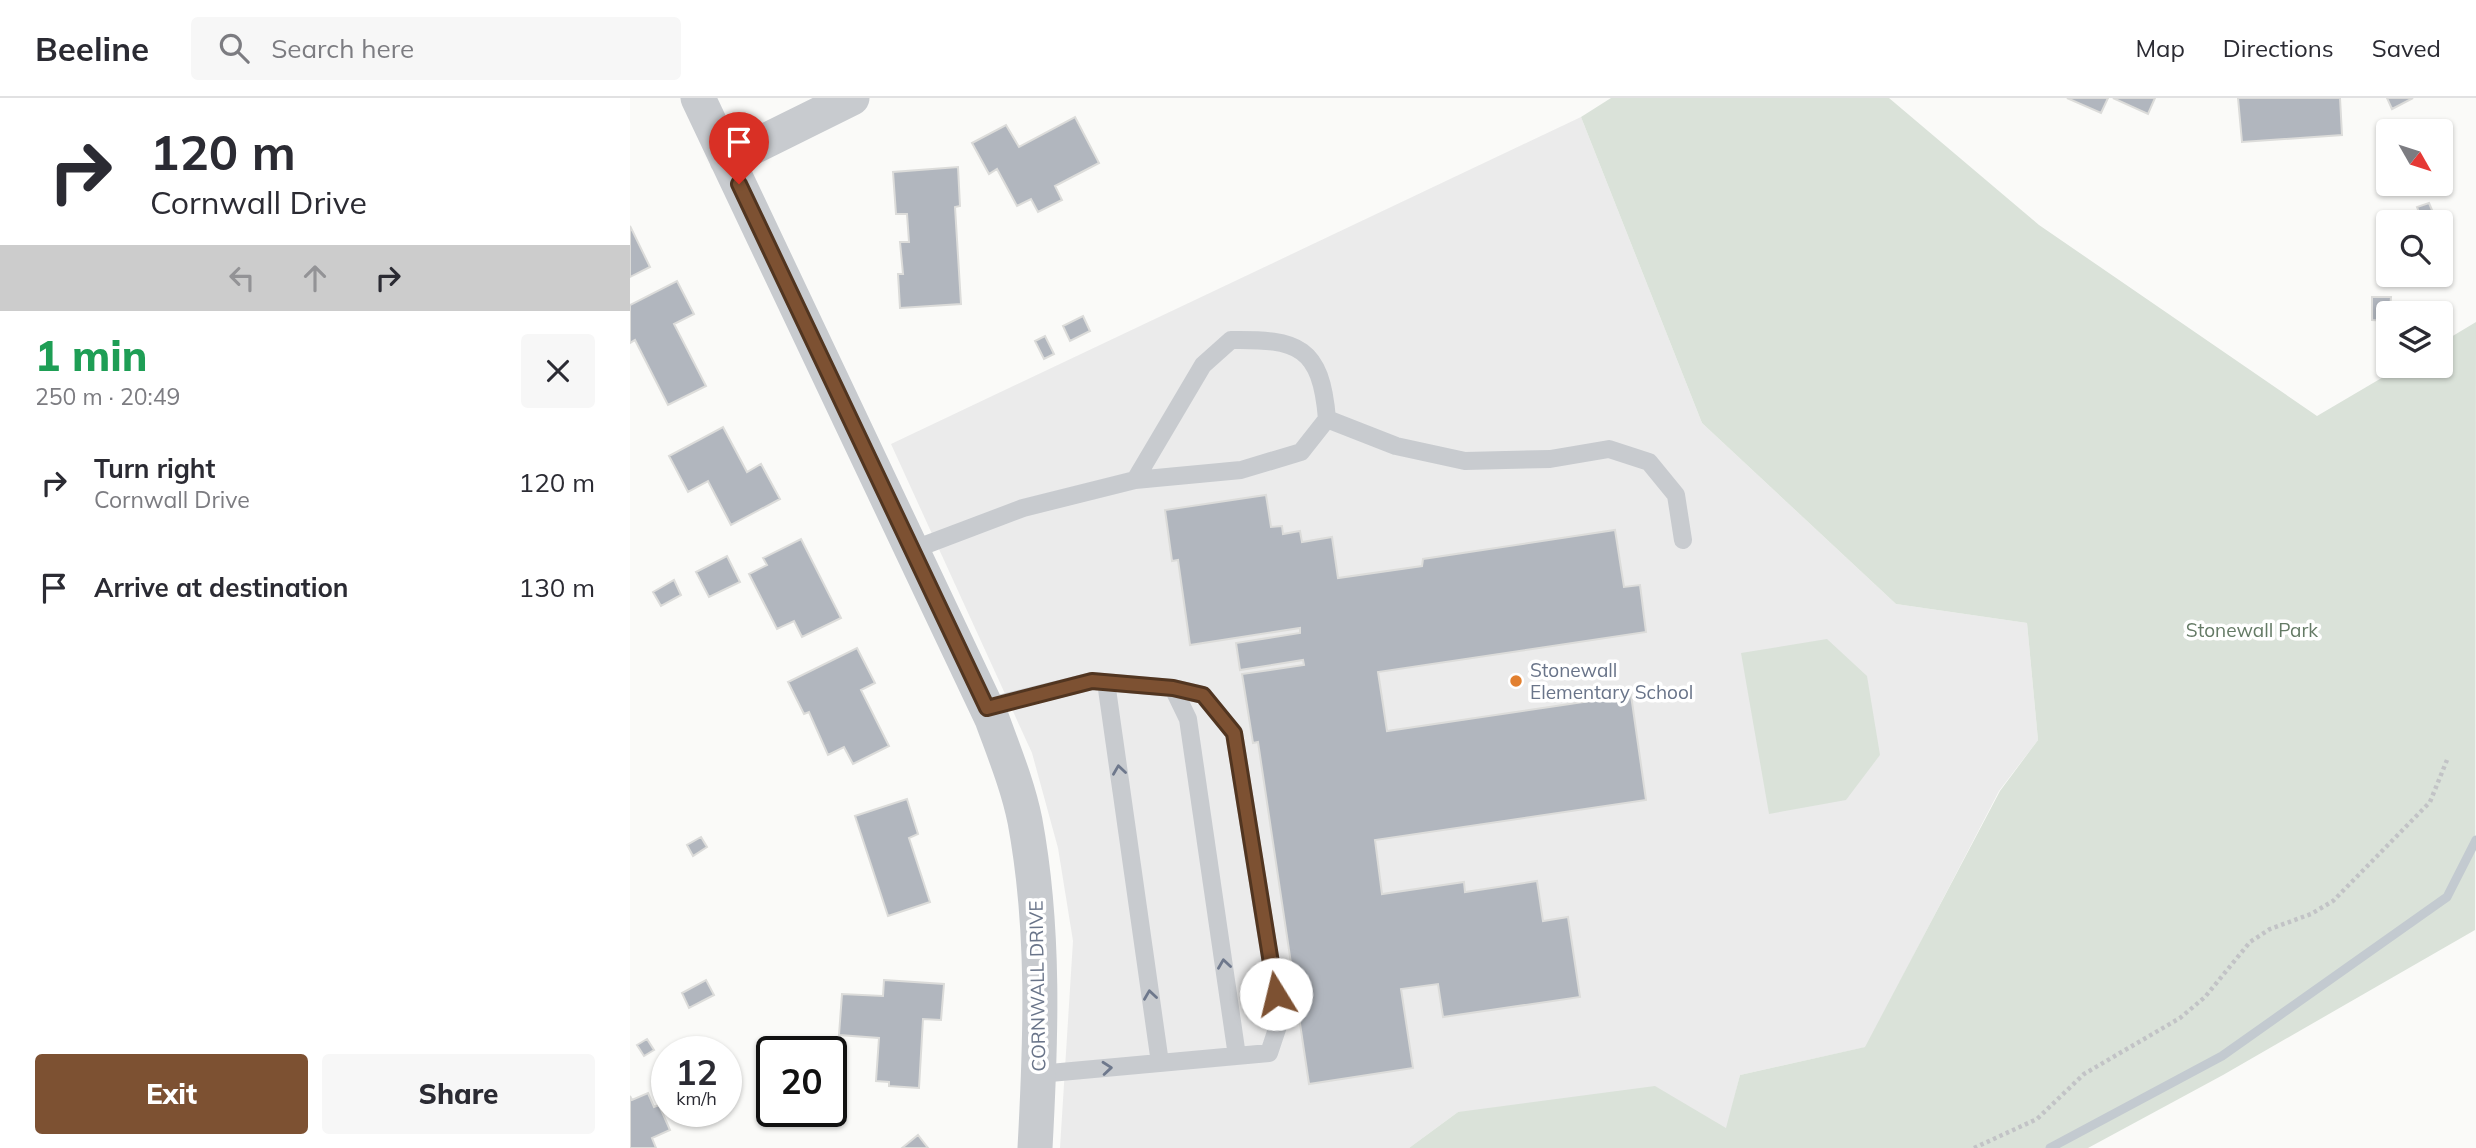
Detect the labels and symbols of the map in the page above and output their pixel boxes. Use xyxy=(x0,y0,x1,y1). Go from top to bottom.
pin xyxy=(709,112,769,184)
north arrow xyxy=(2376,119,2454,196)
park label: Stonewall Park xyxy=(2186,618,2318,642)
place label: Stonewall Elementary School xyxy=(1530,658,1693,704)
marker: Stonewall Elementary School xyxy=(1508,673,1524,689)
one-way arrow xyxy=(1111,764,1126,776)
street label: CORNWALL DRIVE xyxy=(1024,900,1050,1072)
position arrow xyxy=(1239,957,1313,1031)
one-way arrow xyxy=(1217,958,1232,970)
one-way arrow xyxy=(1143,989,1158,1001)
speed limit sign: 20 xyxy=(756,1036,847,1127)
one-way arrow xyxy=(1102,1061,1113,1076)

